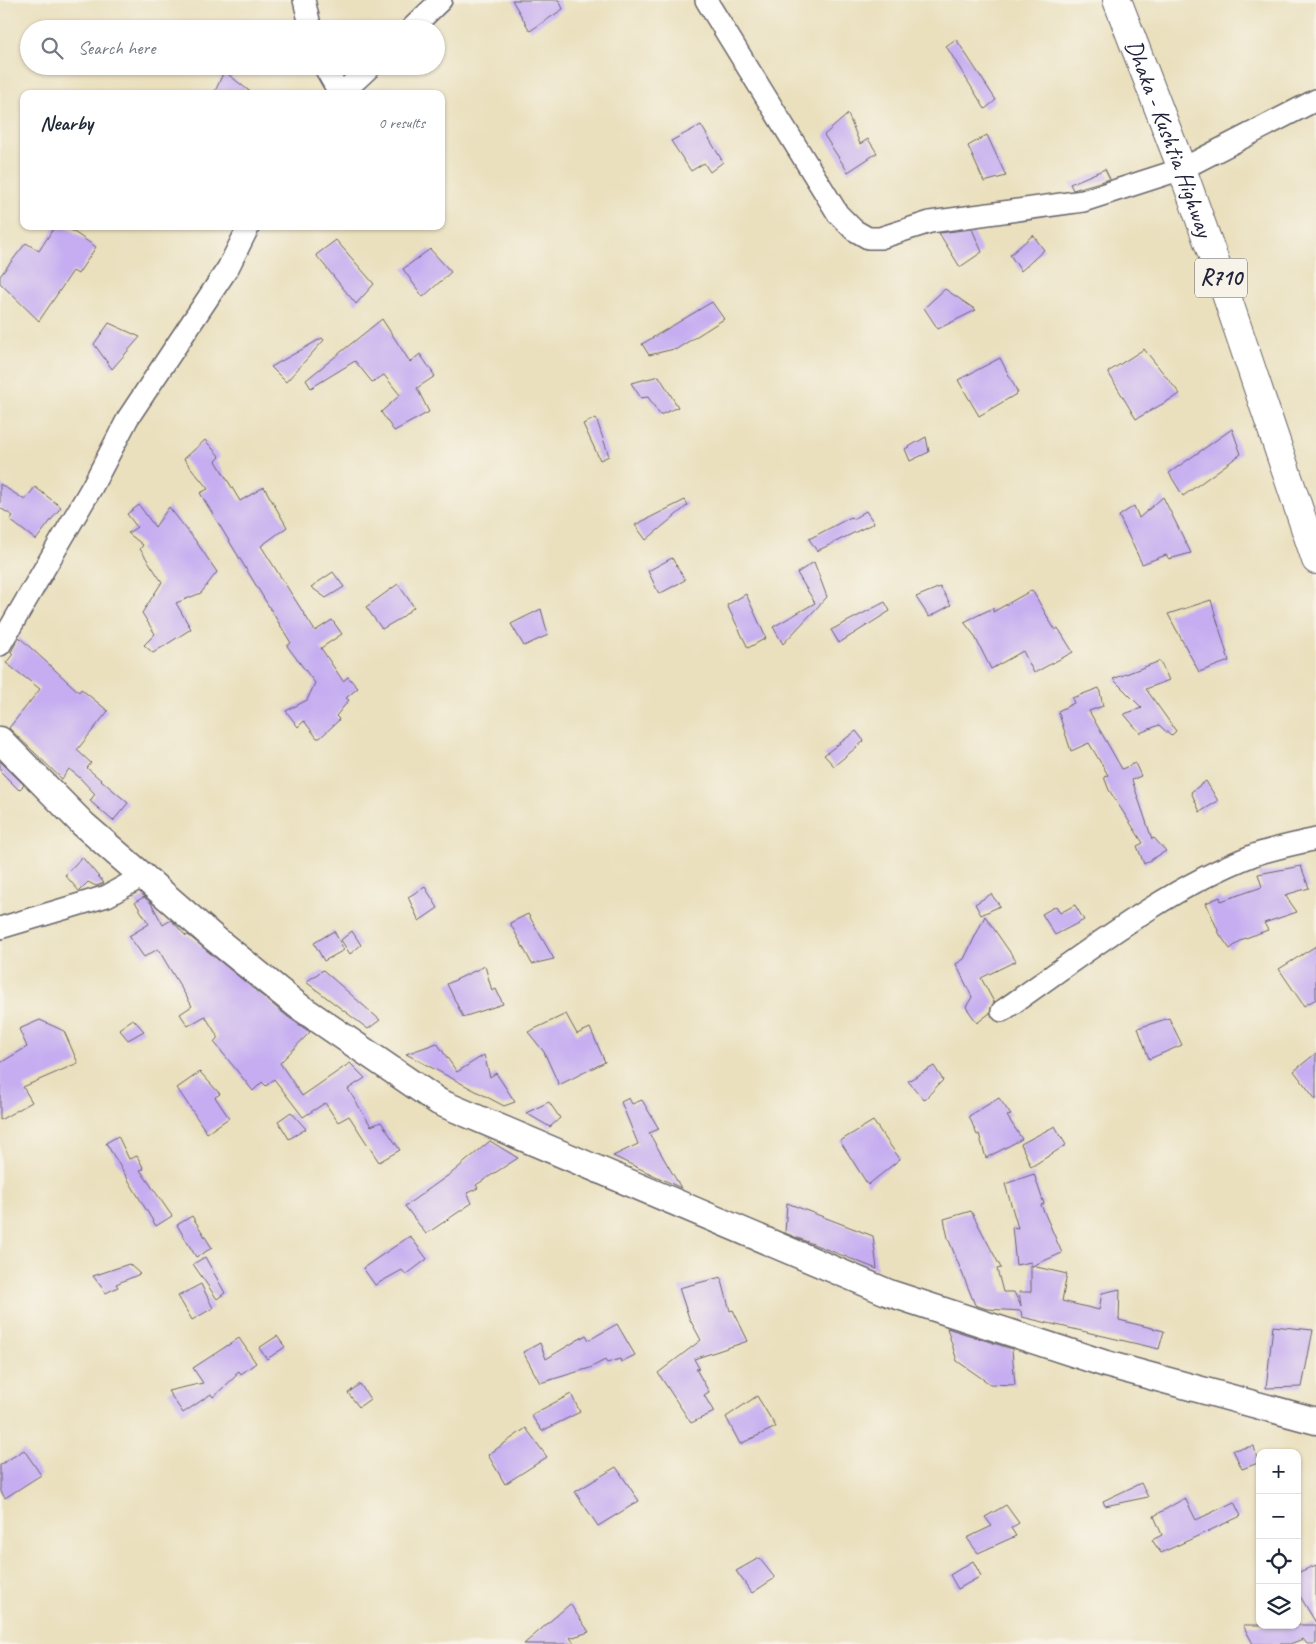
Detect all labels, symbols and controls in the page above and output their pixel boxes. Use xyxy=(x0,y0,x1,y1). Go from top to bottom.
search box xyxy=(20,20,445,75)
icon: search xyxy=(38,34,66,62)
text: Search here xyxy=(78,36,155,60)
street label: Dhaka - Kushtia Highway xyxy=(1119,36,1221,243)
text: Nearby xyxy=(40,110,93,136)
text: 0 results xyxy=(378,113,425,133)
road number: R710 xyxy=(1195,258,1247,298)
map controls xyxy=(1256,1449,1301,1629)
button: + xyxy=(1256,1449,1301,1494)
button: − xyxy=(1256,1494,1301,1539)
button: locate xyxy=(1256,1539,1301,1584)
button: layers xyxy=(1256,1584,1301,1629)

